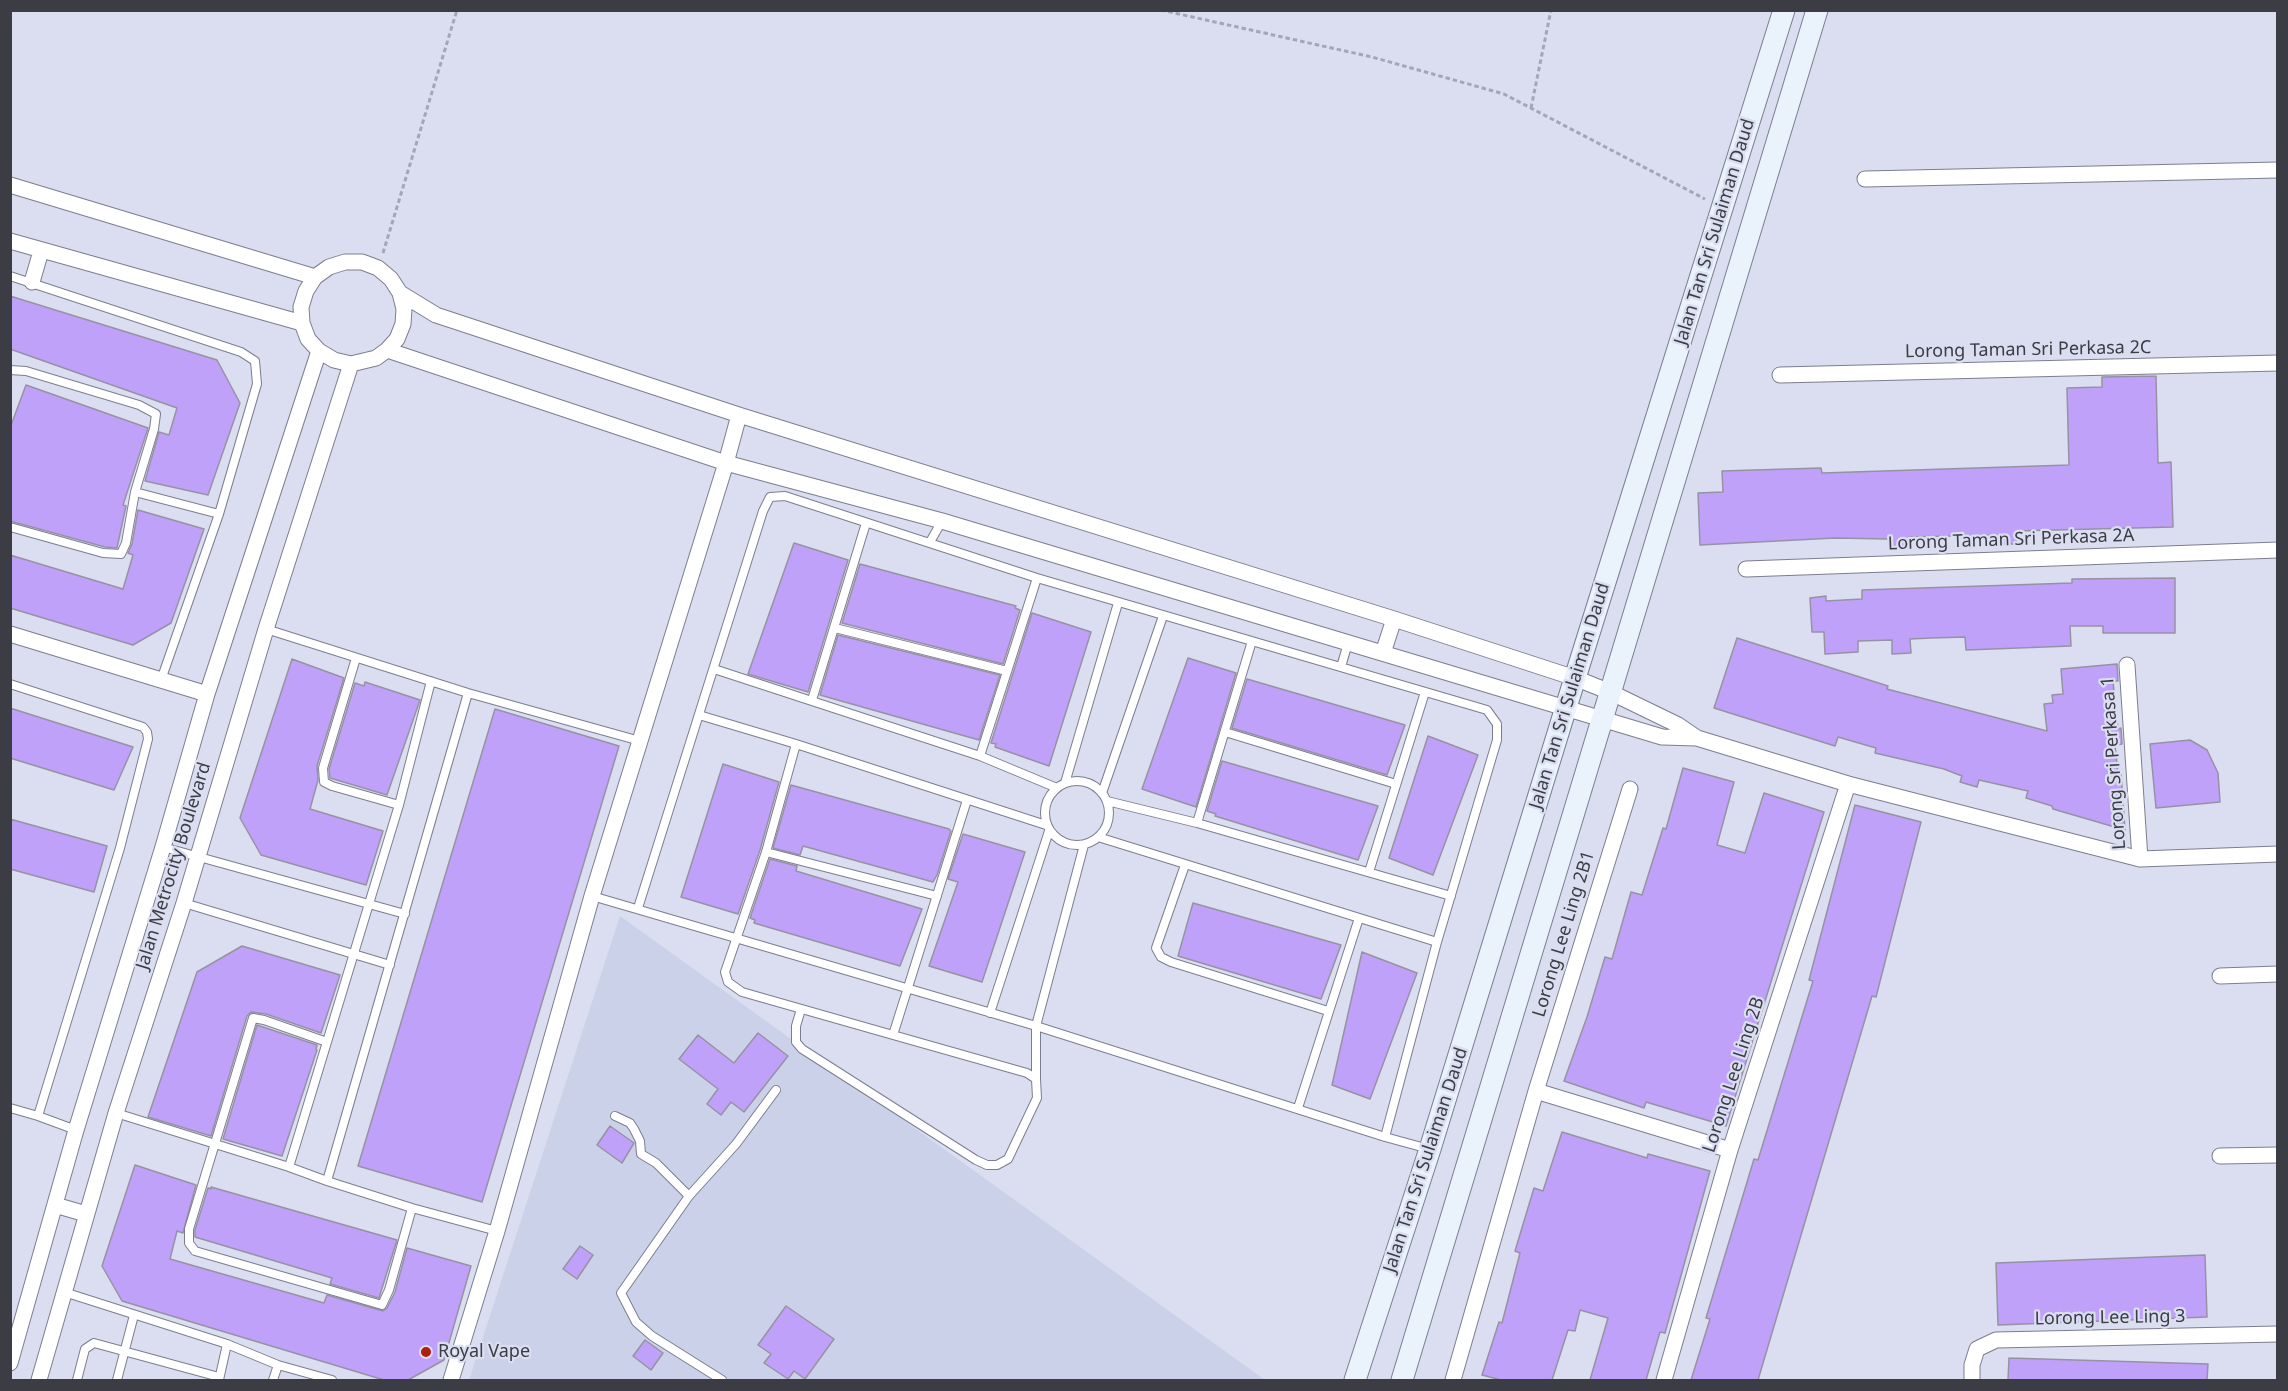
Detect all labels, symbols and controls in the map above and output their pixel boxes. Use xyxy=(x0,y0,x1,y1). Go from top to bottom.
street label: Jalan Tan Sri Sulaiman Daud xyxy=(1670,116,1760,348)
street label: Lorong Taman Sri Perkasa 2C xyxy=(1905,337,2151,363)
street label: Lorong Taman Sri Perkasa 2A xyxy=(1887,525,2135,555)
street label: Jalan Tan Sri Sulaiman Daud xyxy=(1525,580,1615,812)
street label: Lorong Sri Perkasa 1 xyxy=(2097,676,2131,850)
street label: Jalan Metrocity Boulevard xyxy=(132,760,216,972)
street label: Lorong Lee Ling 2B1 xyxy=(1528,848,1600,1020)
street label: Lorong Lee Ling 2B xyxy=(1699,994,1769,1156)
street label: Jalan Tan Sri Sulaiman Daud xyxy=(1379,1045,1473,1275)
street label: Lorong Lee Ling 3 xyxy=(2034,1306,2186,1330)
place label: Royal Vape xyxy=(438,1341,530,1363)
marker: Royal Vape xyxy=(419,1345,433,1359)

